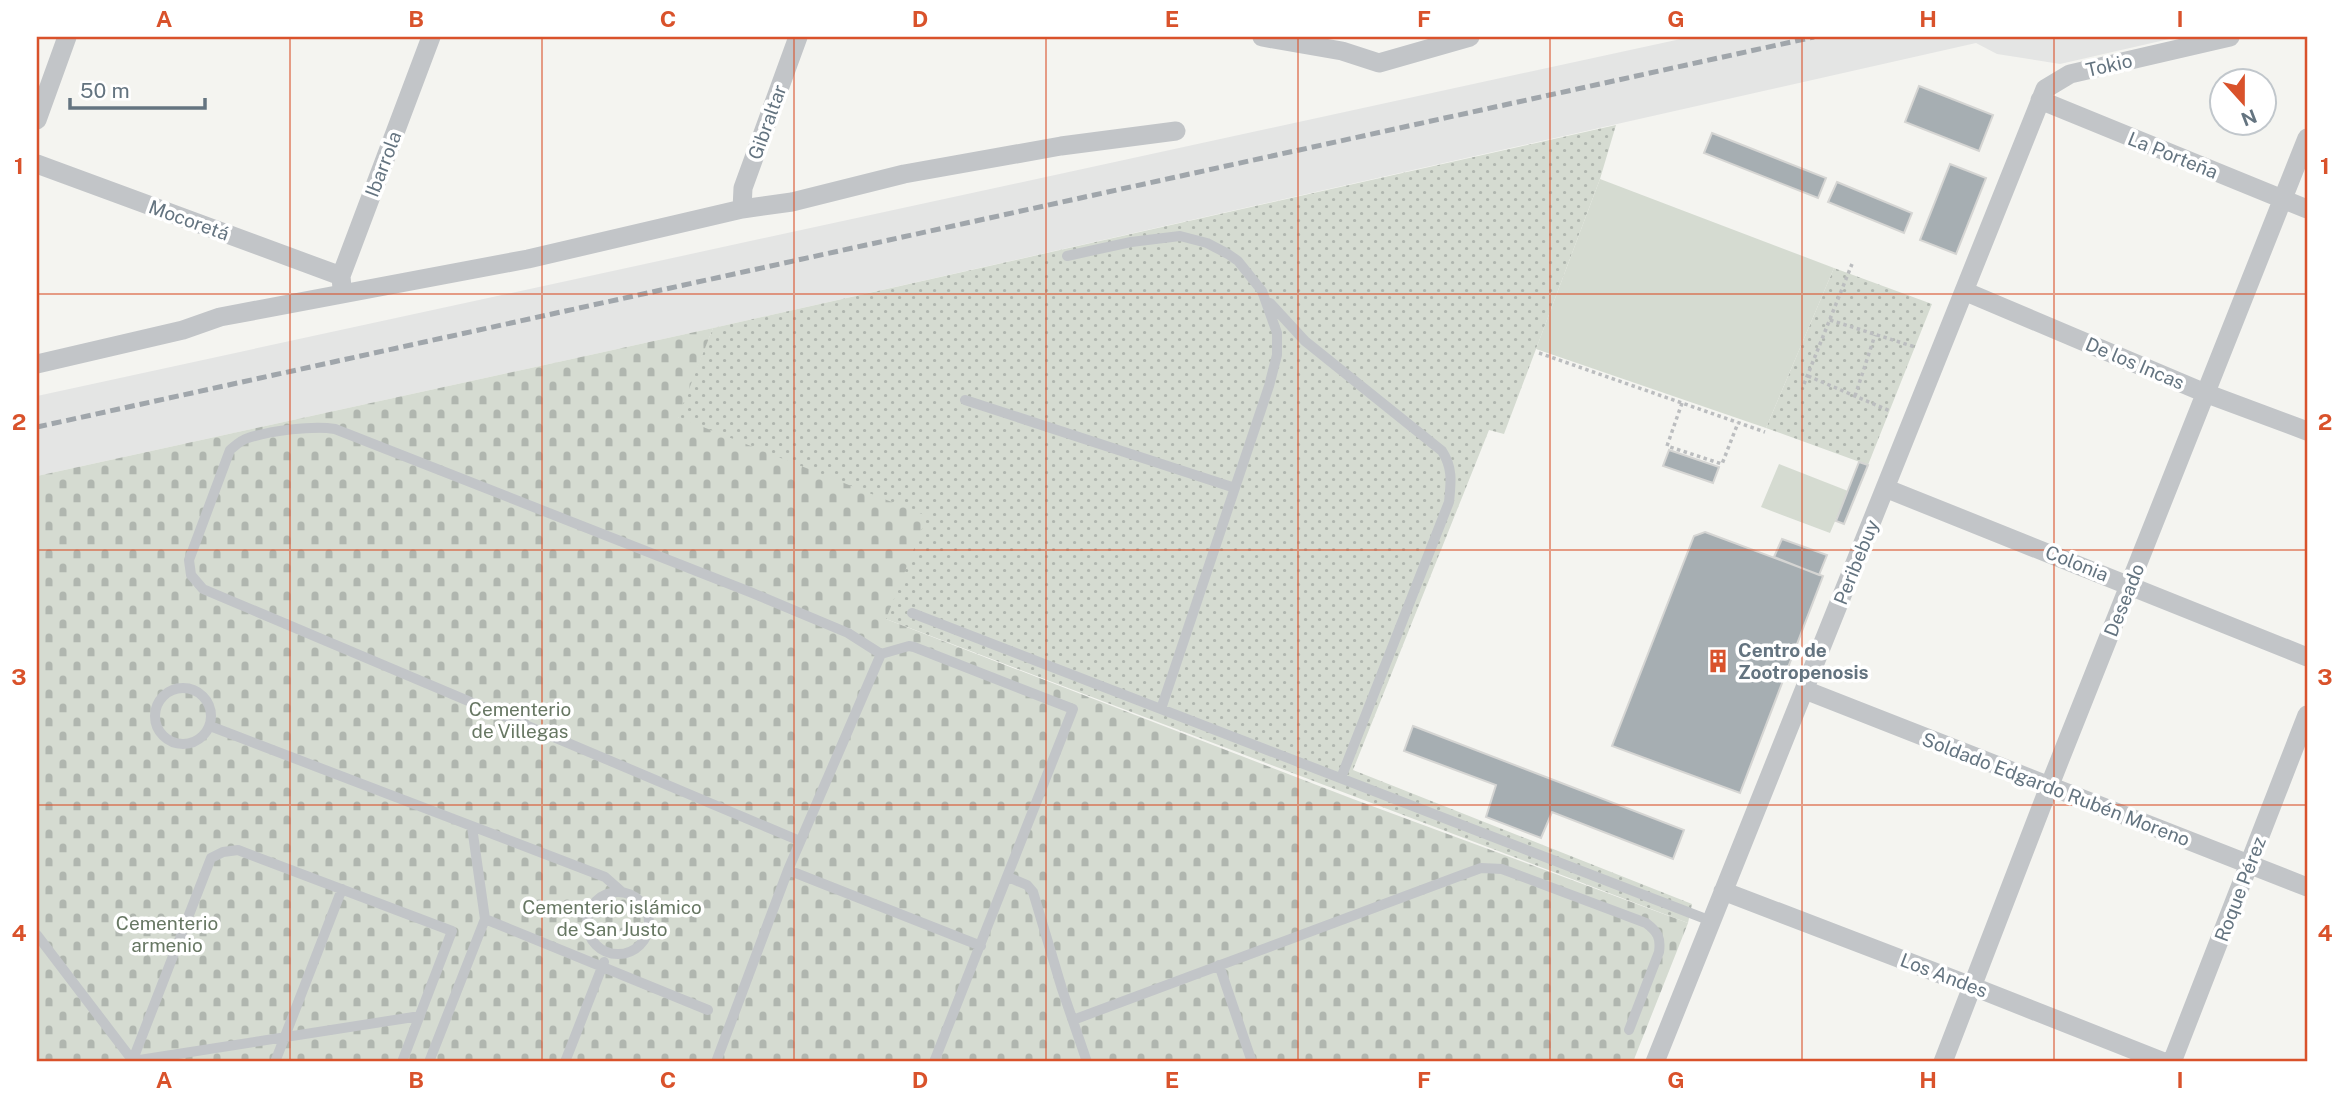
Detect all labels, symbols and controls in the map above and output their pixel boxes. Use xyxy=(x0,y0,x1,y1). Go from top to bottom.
text: A xyxy=(156,5,173,32)
text: B xyxy=(408,5,424,32)
text: C xyxy=(660,5,676,32)
text: D xyxy=(912,5,928,32)
text: E xyxy=(1165,5,1179,32)
text: F xyxy=(1417,5,1431,32)
text: G xyxy=(1667,5,1685,32)
text: H xyxy=(1919,5,1937,32)
text: I xyxy=(2176,5,2184,32)
street label: Tokio xyxy=(2084,49,2134,81)
scale bar xyxy=(70,66,205,110)
north arrow xyxy=(2208,66,2278,136)
text: 50 m xyxy=(80,78,130,103)
street label: Gibraltar xyxy=(743,82,791,162)
text: N xyxy=(2238,105,2260,131)
street label: La Porteña xyxy=(2125,127,2221,183)
street label: Ibarrola xyxy=(360,128,406,200)
text: 1 xyxy=(14,152,24,179)
text: 1 xyxy=(2320,152,2330,179)
street label: Mocoretá xyxy=(146,195,232,245)
street label: De los Incas xyxy=(2082,332,2188,394)
text: 2 xyxy=(12,408,26,435)
text: 2 xyxy=(2318,408,2332,435)
street label: Peribebuy xyxy=(1829,516,1883,608)
street label: Colonia xyxy=(2042,540,2112,586)
street label: Deseado xyxy=(2099,560,2149,640)
place label: Centro de Zootropenosis xyxy=(1738,639,1869,683)
building icon: Centro de Zootropenosis xyxy=(1704,647,1732,675)
text: 3 xyxy=(11,663,27,690)
text: 3 xyxy=(2317,663,2333,690)
park label: Cementerio de Villegas xyxy=(469,698,571,742)
street label: Soldado Edgardo Rubén Moreno xyxy=(1919,728,2193,850)
street label: Roque Pérez xyxy=(2210,833,2270,945)
park label: Cementerio islámico de San Justo xyxy=(522,896,702,940)
park label: Cementerio armenio xyxy=(116,912,218,956)
text: 4 xyxy=(11,919,27,946)
text: 4 xyxy=(2317,919,2333,946)
street label: Los Andes xyxy=(1897,948,1991,1002)
text: A xyxy=(156,1066,173,1093)
text: B xyxy=(408,1066,424,1093)
text: C xyxy=(660,1066,676,1093)
text: D xyxy=(912,1066,928,1093)
text: E xyxy=(1165,1066,1179,1093)
text: F xyxy=(1417,1066,1431,1093)
text: G xyxy=(1667,1066,1685,1093)
text: H xyxy=(1919,1066,1937,1093)
text: I xyxy=(2176,1066,2184,1093)

